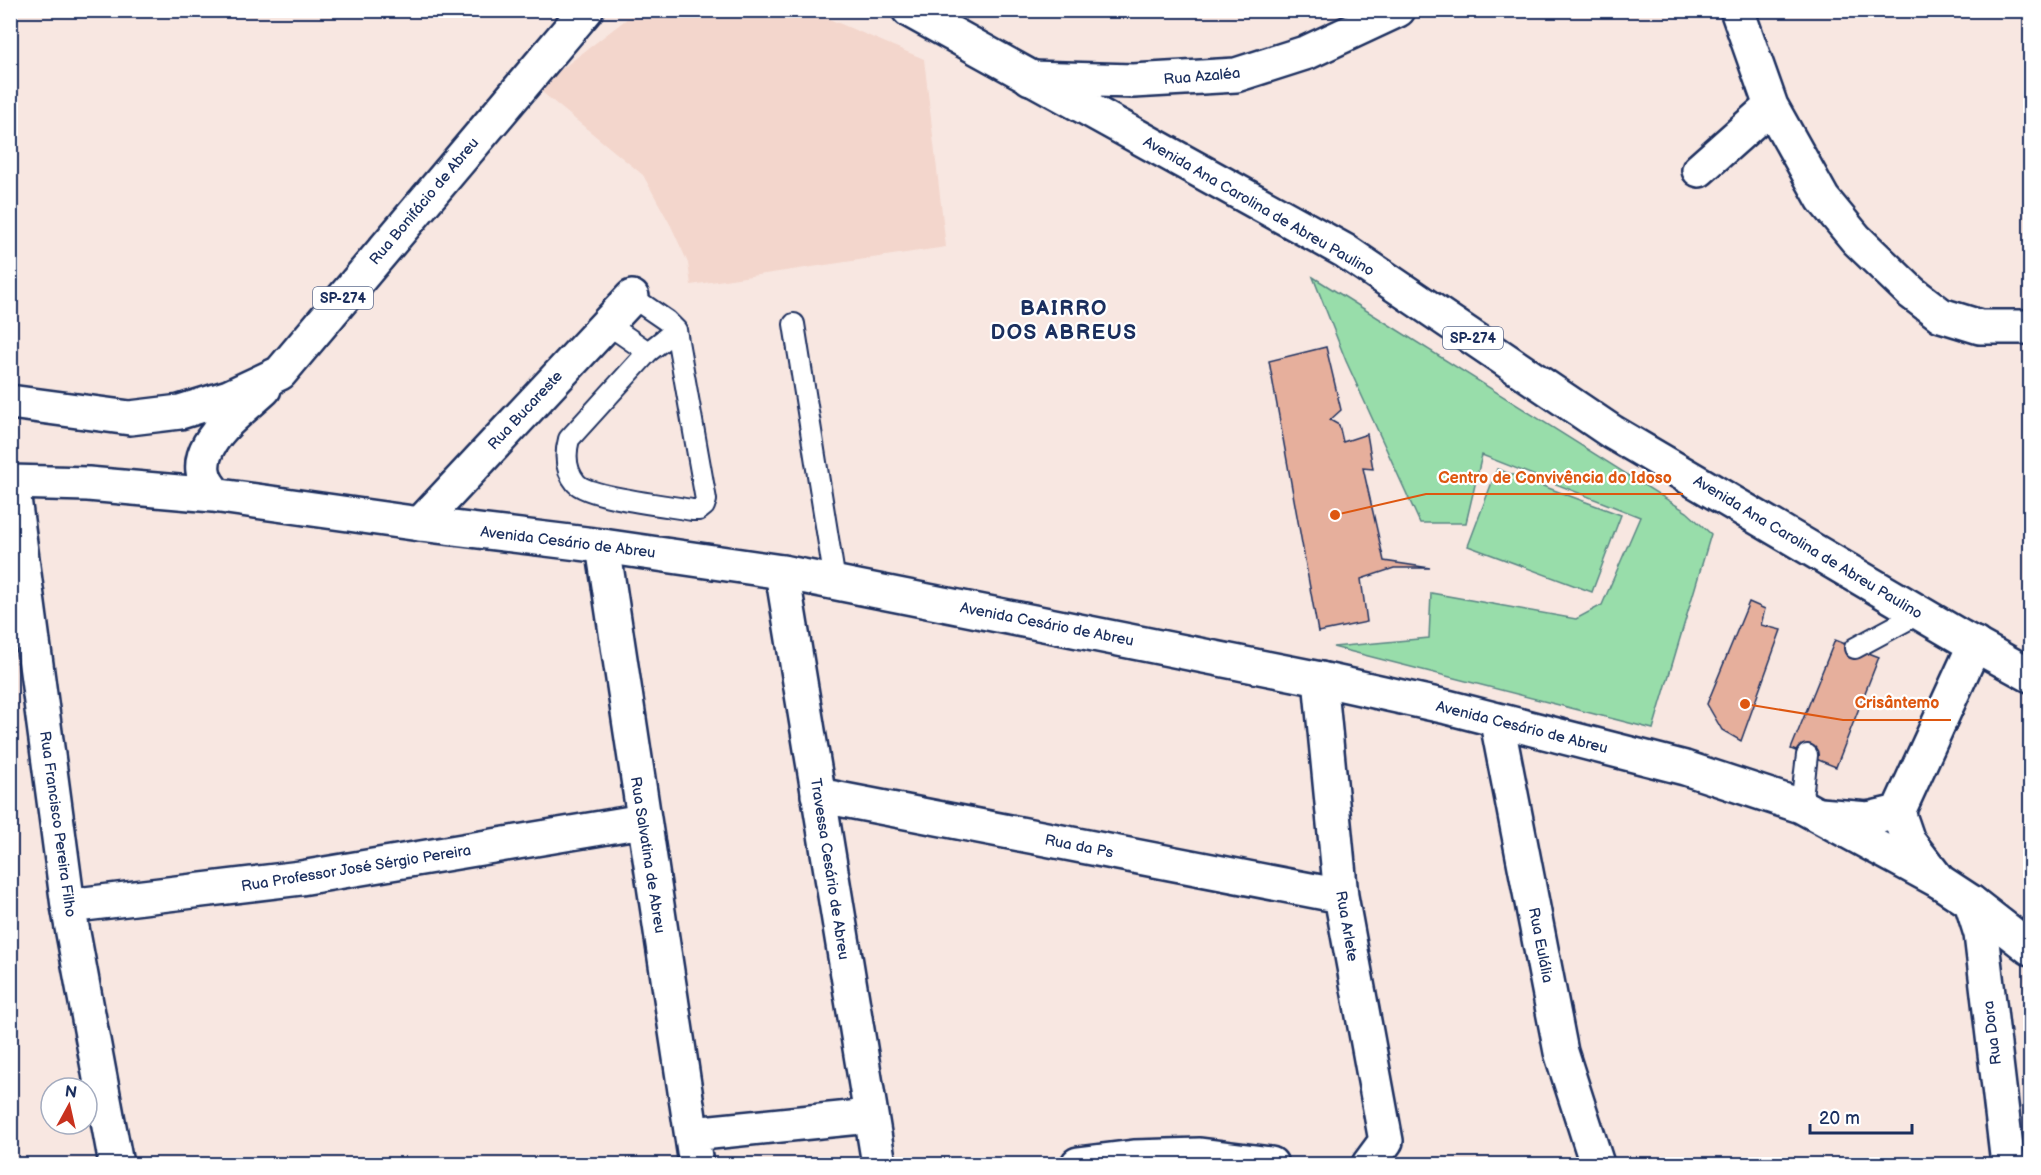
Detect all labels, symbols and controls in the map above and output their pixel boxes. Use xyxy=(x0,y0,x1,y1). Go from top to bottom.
street label: Rua Azaléa xyxy=(1163,64,1241,89)
street label: Avenida Ana Carolina de Abreu Paulino xyxy=(1140,132,1378,281)
street label: Rua Bonifácio de Abreu xyxy=(366,134,483,269)
road number: SP-274 xyxy=(313,287,373,309)
district label: BAIRRO DOS ABREUS xyxy=(991,296,1137,345)
road number: SP-274 xyxy=(1443,327,1503,349)
street label: Rua Bucareste xyxy=(484,367,567,454)
callout: Centro de Convivência do Idoso xyxy=(1426,460,1683,494)
text: Centro de Convivência do Idoso xyxy=(1438,469,1672,488)
street label: Avenida Ana Carolina de Abreu Paulino xyxy=(1690,471,1926,623)
street label: Avenida Cesário de Abreu xyxy=(479,522,657,563)
street label: Avenida Cesário de Abreu xyxy=(959,598,1135,651)
callout: Crisântemo xyxy=(1843,686,1951,720)
text: Crisântemo xyxy=(1855,694,1939,713)
street label: Avenida Cesário de Abreu xyxy=(1434,697,1610,758)
street label: Rua Francisco Pereira Filho xyxy=(35,730,80,918)
street label: Rua Salvatina de Abreu xyxy=(626,775,669,935)
street label: Travessa Cesário de Abreu xyxy=(806,777,853,961)
street label: Rua da Ps xyxy=(1043,831,1115,863)
street label: Rua Professor José Sérgio Pereira xyxy=(240,841,472,896)
street label: Rua Arlete xyxy=(1331,889,1362,963)
street label: Rua Eulália xyxy=(1524,906,1557,984)
street label: Rua Dora xyxy=(1979,1000,2006,1066)
north arrow xyxy=(39,1076,99,1136)
text: N xyxy=(64,1082,78,1103)
scale bar xyxy=(1810,1097,1912,1135)
text: 20 m xyxy=(1819,1108,1860,1129)

